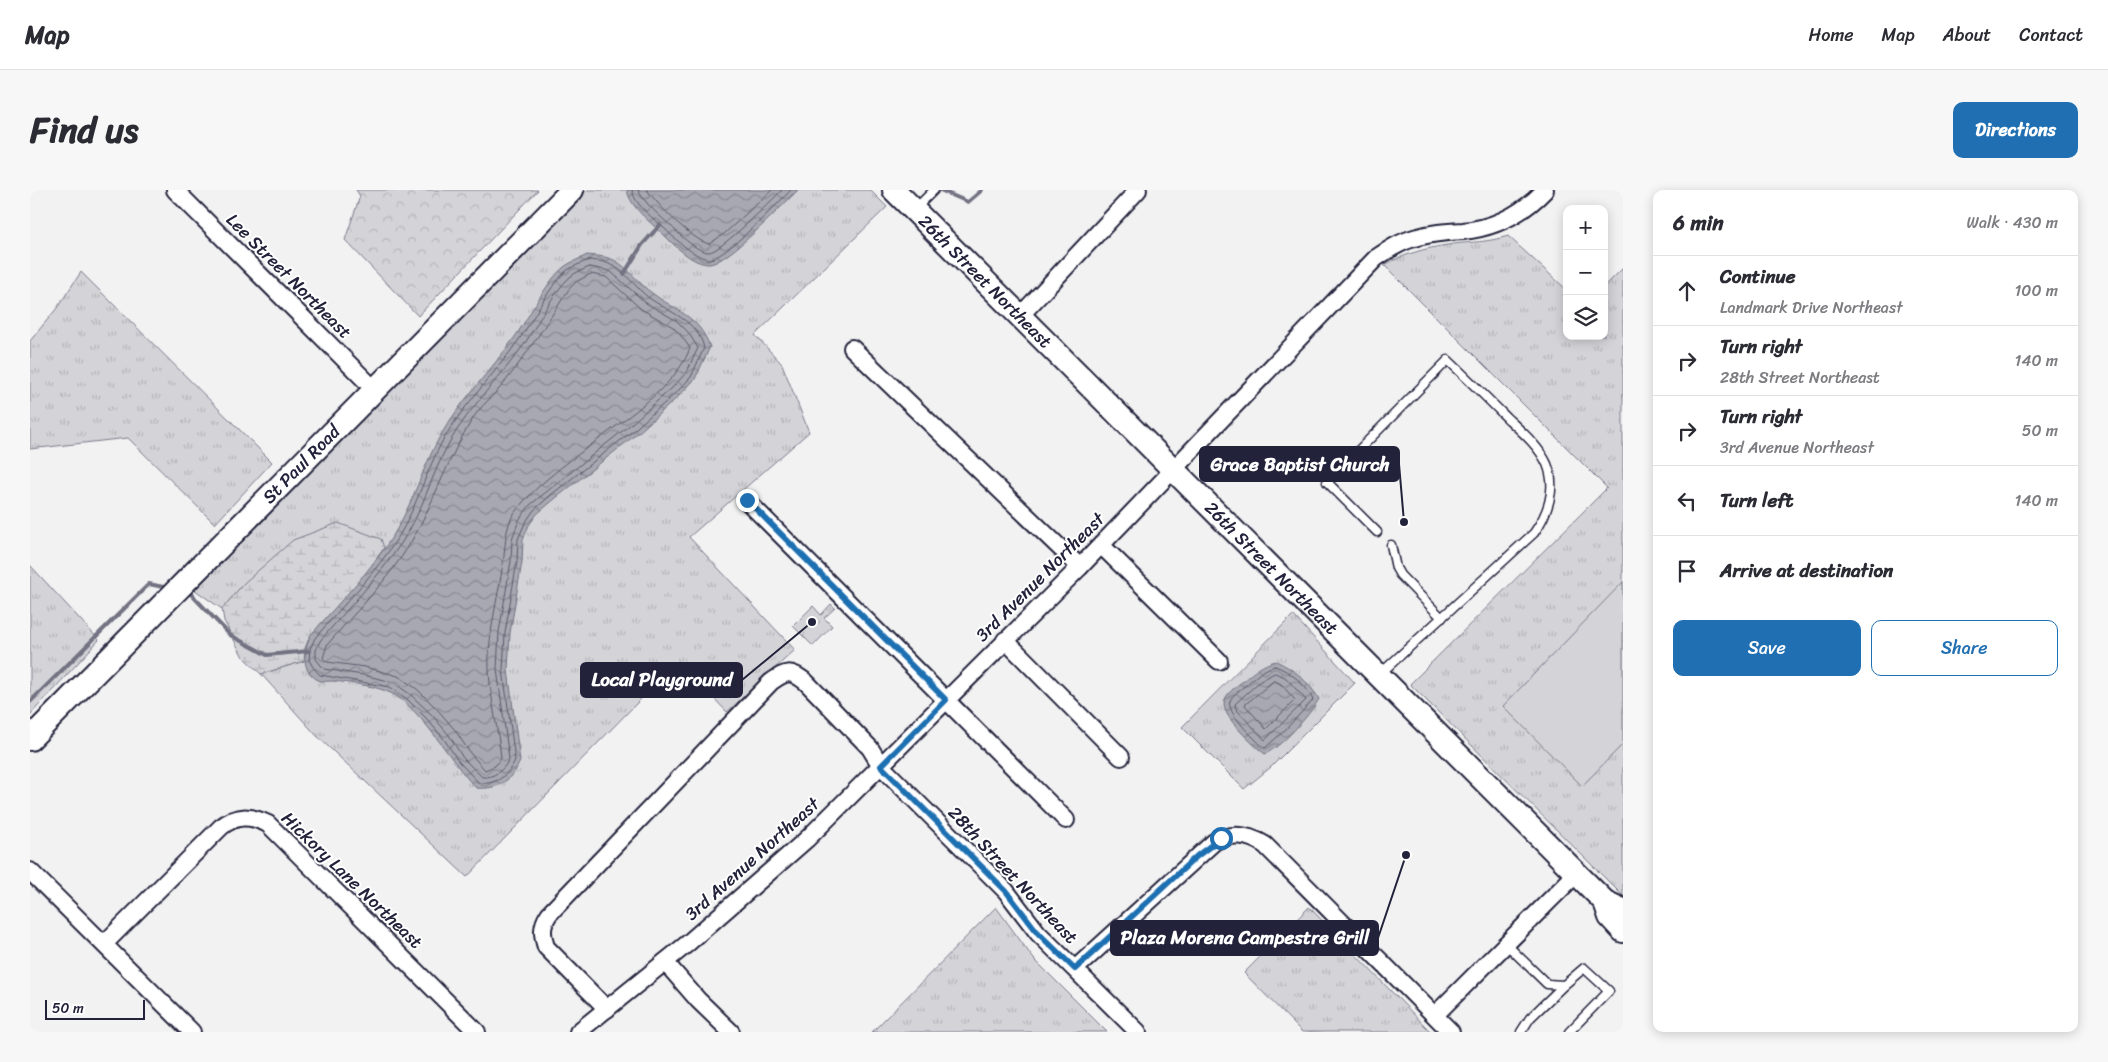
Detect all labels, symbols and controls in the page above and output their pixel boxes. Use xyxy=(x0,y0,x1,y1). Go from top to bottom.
text: Map xyxy=(25,14,69,56)
text: Home xyxy=(1809,19,1854,51)
text: Map xyxy=(1882,19,1915,51)
text: About xyxy=(1943,19,1991,51)
text: Contact xyxy=(2019,19,2083,51)
text: Find us xyxy=(30,99,138,161)
button: Directions xyxy=(1953,102,2078,158)
text: 6 min xyxy=(1673,204,1724,242)
street label: Lee Street Northeast xyxy=(218,205,360,347)
map controls xyxy=(1563,205,1608,340)
button: + xyxy=(1563,205,1608,250)
street label: 26th Street Northeast xyxy=(910,207,1060,356)
text: Walk · 430 m xyxy=(1967,208,2058,237)
button: − xyxy=(1563,250,1608,295)
text: Continue xyxy=(1720,260,1796,293)
text: 100 m xyxy=(2014,276,2058,305)
icon: ahead xyxy=(1673,277,1701,305)
text: Landmark Drive Northeast xyxy=(1720,293,1903,322)
button: layers xyxy=(1563,295,1608,340)
text: Turn right xyxy=(1720,330,1802,363)
text: 140 m xyxy=(2015,346,2058,375)
icon: right xyxy=(1673,347,1701,375)
text: 28th Street Northeast xyxy=(1720,363,1880,392)
text: Turn right xyxy=(1720,400,1802,433)
street label: St Paul Road xyxy=(254,416,349,512)
text: 50 m xyxy=(2022,416,2058,445)
icon: right xyxy=(1673,417,1701,445)
text: 3rd Avenue Northeast xyxy=(1720,433,1874,462)
callout: Grace Baptist Church xyxy=(1200,447,1399,481)
text: Grace Baptist Church xyxy=(1209,448,1390,481)
text: Turn left xyxy=(1720,484,1793,517)
text: 140 m xyxy=(2015,486,2058,515)
icon: left xyxy=(1673,487,1701,515)
route end xyxy=(736,489,759,512)
street label: 26th Street Northeast xyxy=(1197,493,1346,643)
street label: 3rd Avenue Northeast xyxy=(967,504,1113,650)
text: Arrive at destination xyxy=(1720,554,1893,587)
icon: arrive xyxy=(1673,557,1701,585)
button: Save xyxy=(1673,620,1861,676)
button: Share xyxy=(1871,620,2058,676)
callout: Local Playground xyxy=(581,663,742,697)
text: Local Playground xyxy=(591,663,735,696)
street label: 3rd Avenue Northeast xyxy=(677,789,828,929)
street label: 28th Street Northeast xyxy=(940,798,1086,952)
street label: Hickory Lane Northeast xyxy=(274,803,431,957)
route start xyxy=(1210,827,1233,850)
callout: Plaza Morena Campestre Grill xyxy=(1111,921,1378,955)
text: Plaza Morena Campestre Grill xyxy=(1121,921,1370,954)
text: 50 m xyxy=(52,996,84,1021)
scale bar xyxy=(45,997,145,1020)

